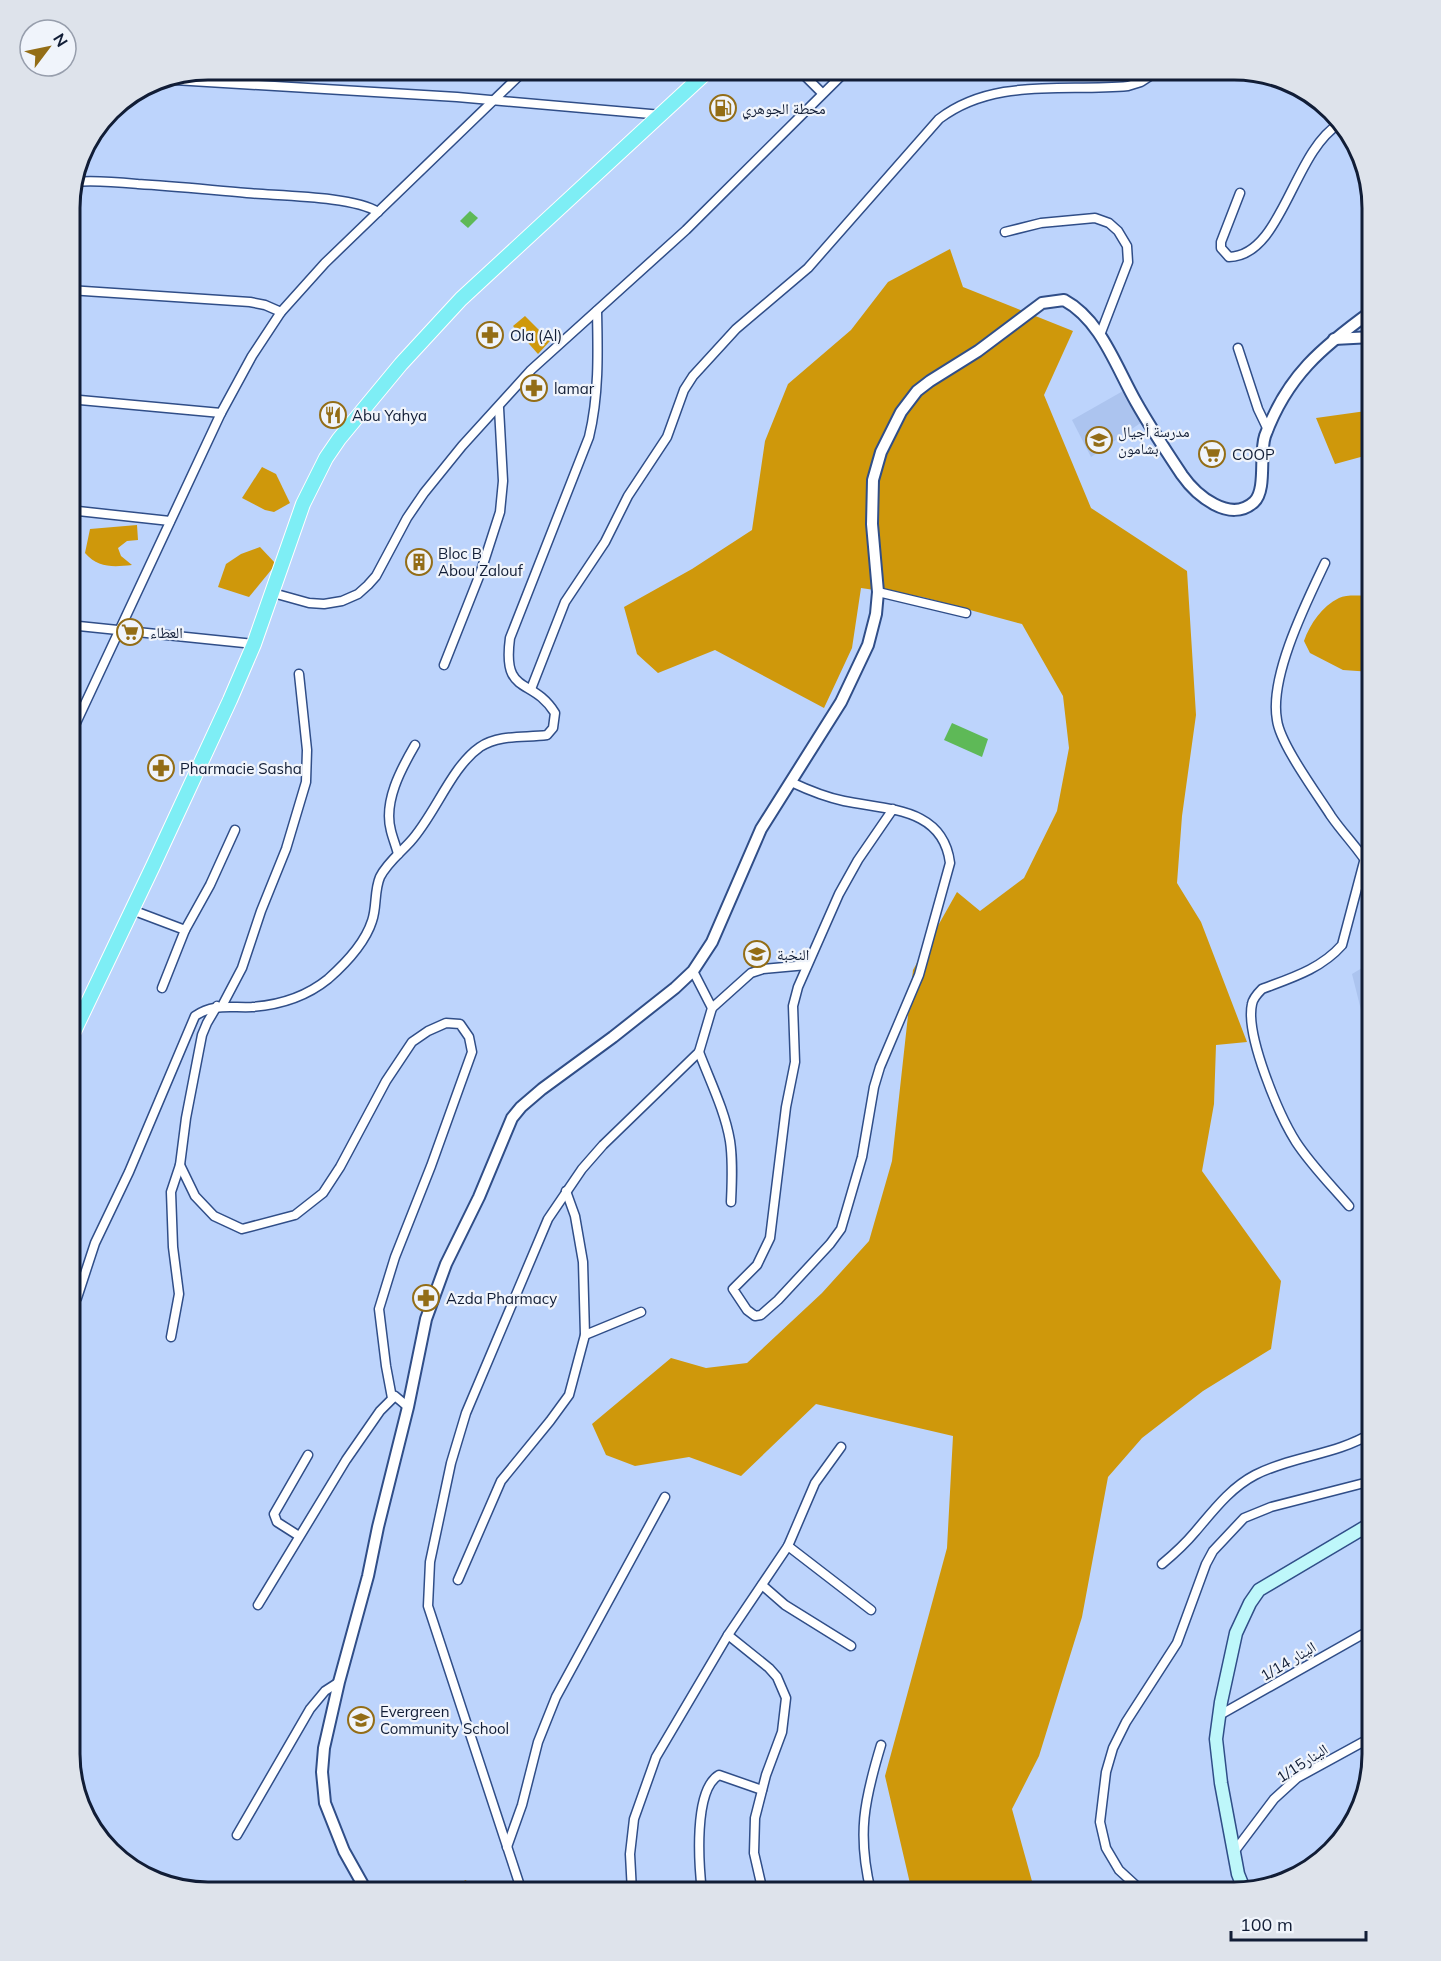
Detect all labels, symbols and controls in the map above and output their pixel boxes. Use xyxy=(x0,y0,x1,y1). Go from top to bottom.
north arrow xyxy=(18,18,78,78)
text: N xyxy=(49,30,72,50)
fuel station icon: محطة الجوهري xyxy=(708,93,738,123)
place label: محطة الجوهري xyxy=(742,99,826,120)
pharmacy icon: Ola (Al) xyxy=(475,320,505,350)
place label: Ola (Al) xyxy=(510,326,562,345)
pharmacy icon: lamar xyxy=(519,373,549,403)
place label: lamar xyxy=(554,379,595,398)
restaurant icon: Abu Yahya xyxy=(318,400,348,430)
place label: Abu Yahya xyxy=(352,406,427,425)
place label: مدرسة أجيال بشامون xyxy=(1118,422,1190,459)
school or university icon: مدرسة أجيال بشامون xyxy=(1084,425,1114,455)
supermarket icon: COOP xyxy=(1197,439,1227,469)
place label: COOP xyxy=(1232,445,1275,464)
place label: Bloc B Abou Zalouf xyxy=(438,544,524,580)
building icon: Bloc B Abou Zalouf xyxy=(404,547,434,577)
supermarket icon: العطاء xyxy=(115,617,145,647)
place label: العطاء xyxy=(150,623,183,642)
pharmacy icon: Pharmacie Sasha xyxy=(146,753,176,783)
place label: Pharmacie Sasha xyxy=(180,759,302,778)
school or university icon: النخبة xyxy=(742,939,772,969)
place label: النخبة xyxy=(777,945,809,964)
pharmacy icon: Azda Pharmacy xyxy=(411,1283,441,1313)
place label: Azda Pharmacy xyxy=(446,1289,557,1308)
street label: الينار 1/14 xyxy=(1257,1637,1319,1685)
place label: Evergreen Community School xyxy=(380,1702,509,1738)
school or university icon: Evergreen Community School xyxy=(346,1705,376,1735)
street label: الينار1/15 xyxy=(1273,1739,1331,1787)
scale bar xyxy=(1231,1904,1366,1942)
text: 100 m xyxy=(1240,1913,1293,1936)

